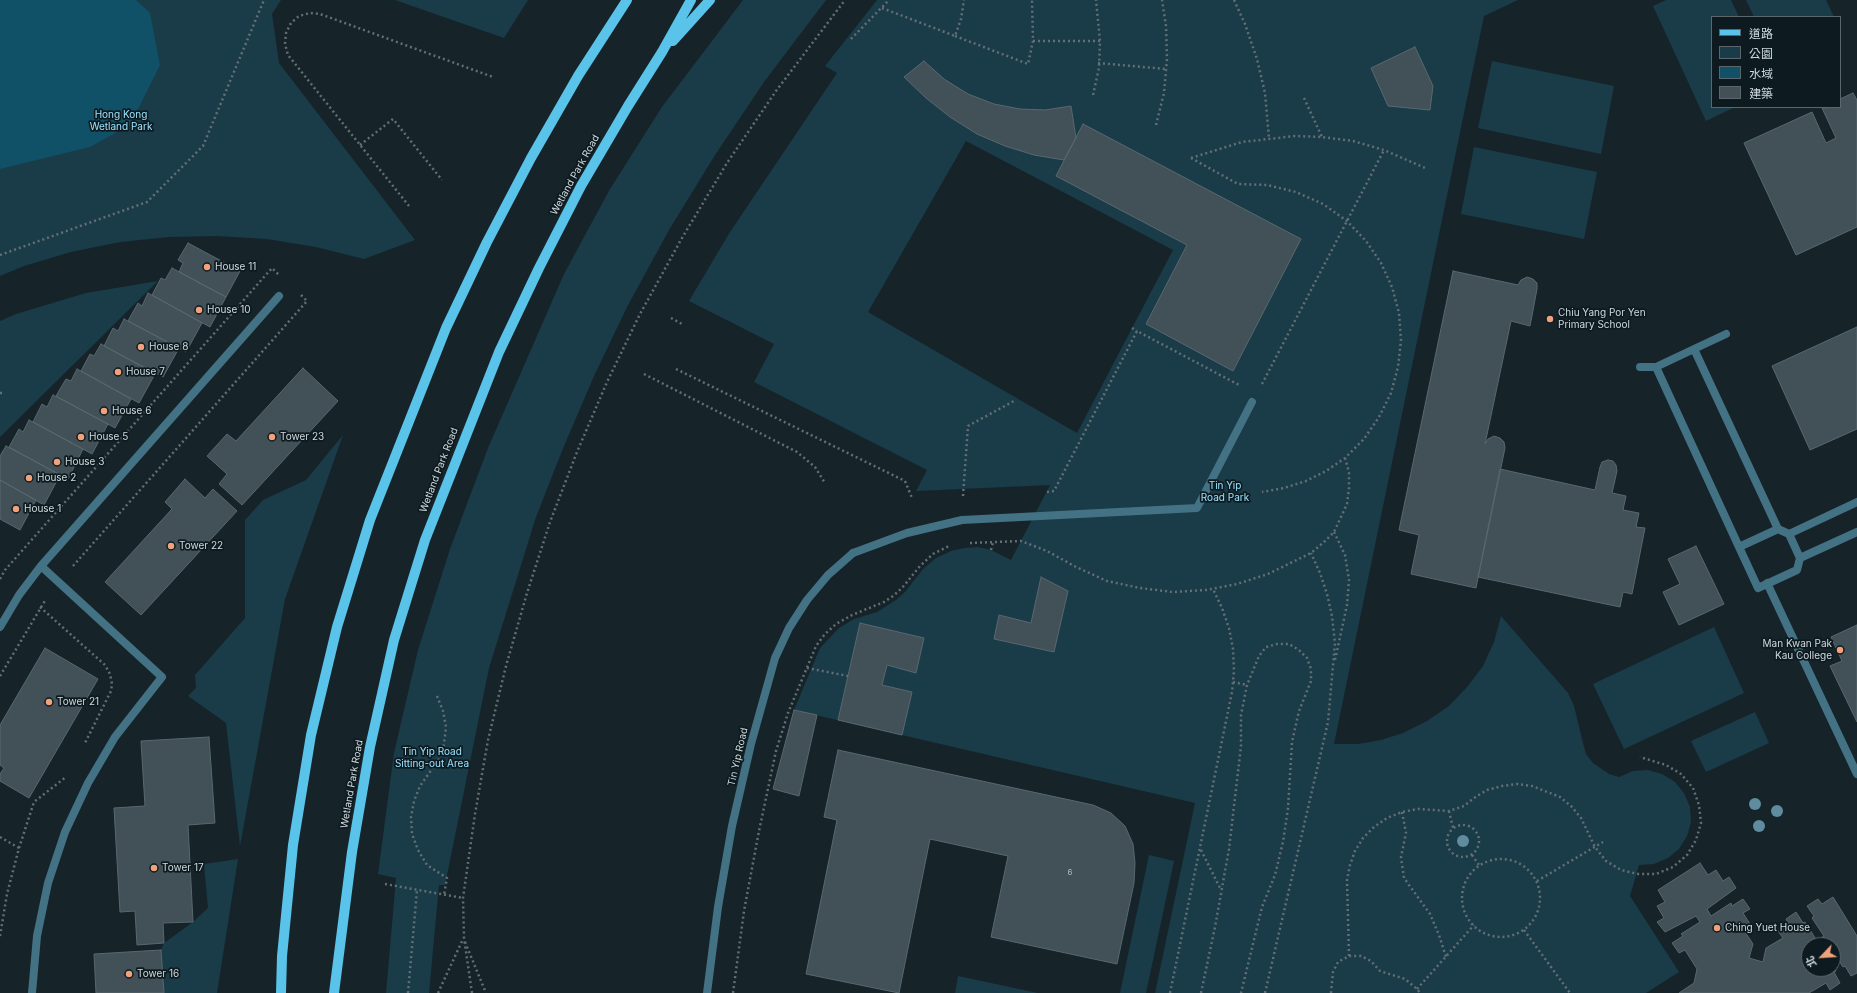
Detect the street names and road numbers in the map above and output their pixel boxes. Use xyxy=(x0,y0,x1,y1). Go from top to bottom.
street label: Wetland Park Road xyxy=(548,133,602,217)
street label: Wetland Park Road xyxy=(417,426,461,514)
street label: Tin Yip Road xyxy=(725,727,751,787)
street label: Wetland Park Road xyxy=(338,739,366,829)

